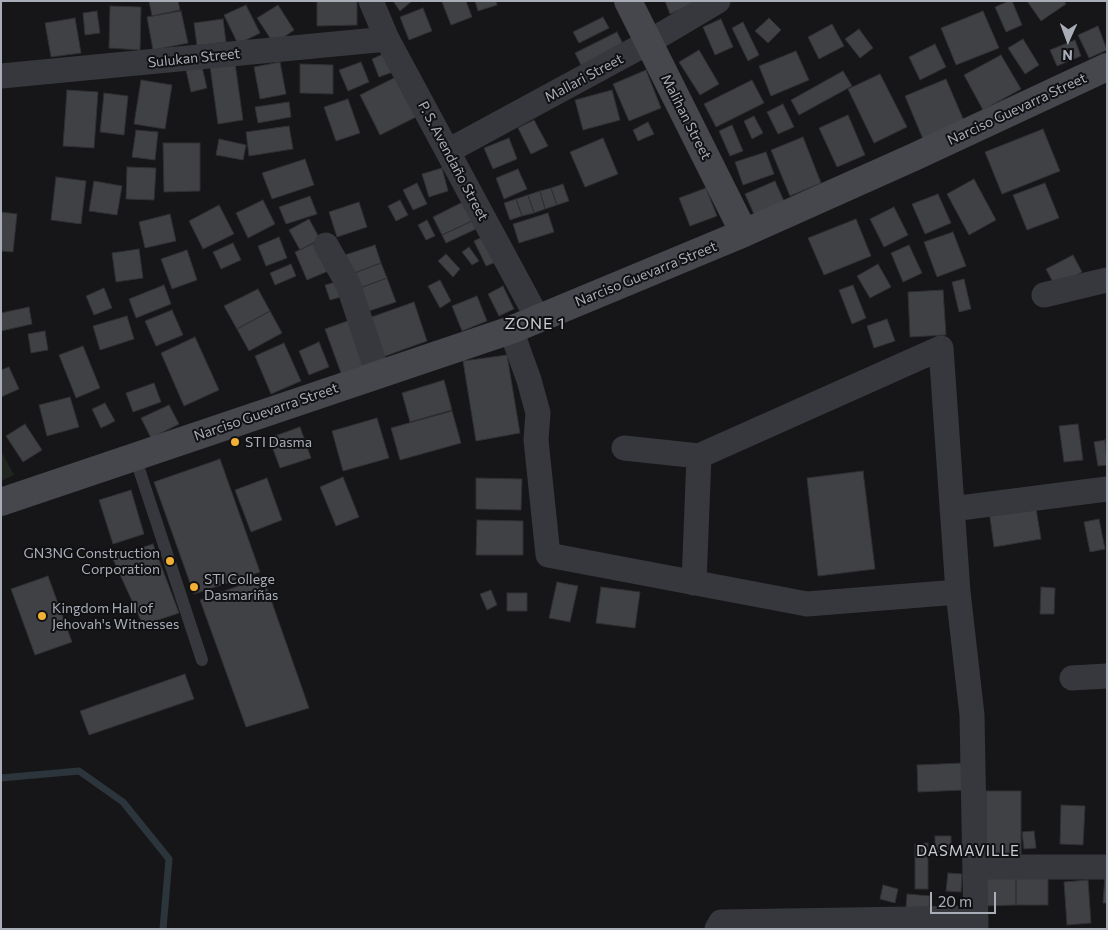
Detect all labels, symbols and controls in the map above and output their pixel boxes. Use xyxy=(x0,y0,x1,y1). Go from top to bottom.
north arrow xyxy=(1043,15,1093,65)
street label: Sulukan Street xyxy=(147,45,241,71)
text: N xyxy=(1062,47,1073,64)
street label: Mallari Street xyxy=(542,50,626,106)
street label: Narciso Guevarra Street xyxy=(945,69,1089,149)
street label: Malihan Street xyxy=(657,72,715,162)
street label: P. S. Avendaño Street xyxy=(414,98,492,224)
street label: Narciso Guevarra Street xyxy=(573,238,719,310)
district label: ZONE 1 xyxy=(504,314,566,334)
street label: Narciso Guevarra Street xyxy=(192,379,340,445)
place label: STI Dasma xyxy=(245,434,312,450)
marker: STI Dasma xyxy=(229,436,241,448)
place label: GN3NG Construction Corporation xyxy=(24,545,160,578)
marker: GN3NG Construction Corporation xyxy=(164,555,176,567)
place label: STI College Dasmariñas xyxy=(204,571,278,604)
marker: STI College Dasmariñas xyxy=(188,581,200,593)
place label: Kingdom Hall of Jehovah's Witnesses xyxy=(52,600,179,632)
marker: Kingdom Hall of Jehovah's Witnesses xyxy=(36,610,48,622)
district label: DASMAVILLE xyxy=(915,842,1021,860)
scale bar xyxy=(933,882,999,914)
text: 20 m xyxy=(938,892,972,910)

